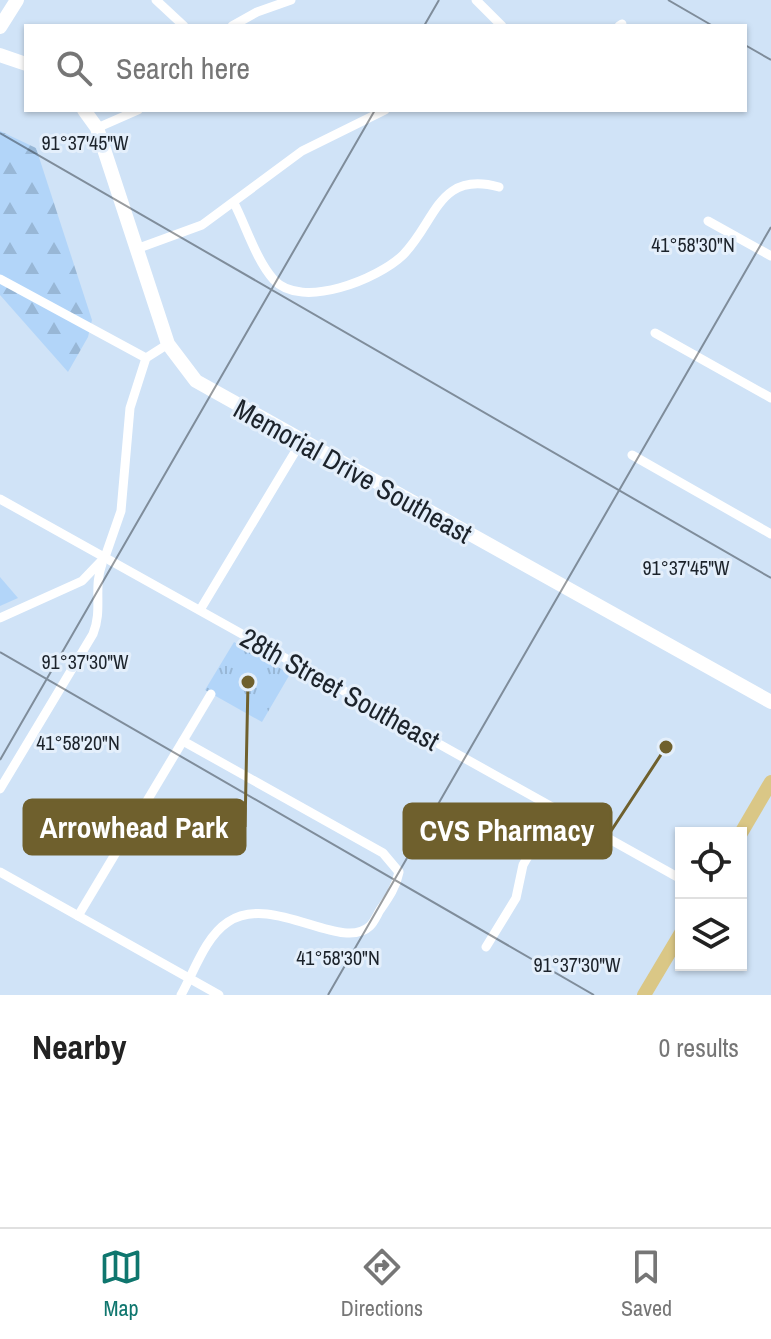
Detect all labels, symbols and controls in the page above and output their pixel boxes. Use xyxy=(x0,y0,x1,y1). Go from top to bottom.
search box xyxy=(24,24,747,112)
icon: search xyxy=(52,46,96,90)
text: Search here xyxy=(116,48,250,88)
text: 91°37'45"W xyxy=(41,129,129,156)
text: 41°58'30"N xyxy=(651,231,735,258)
street label: Memorial Drive Southeast xyxy=(227,390,479,552)
text: 91°37'45"W xyxy=(642,554,730,581)
street label: 28th Street Southeast xyxy=(234,619,446,759)
text: 91°37'30"W xyxy=(41,648,129,675)
text: 41°58'20"N xyxy=(36,729,120,756)
callout: Arrowhead Park xyxy=(24,800,245,854)
callout: CVS Pharmacy xyxy=(404,804,611,858)
text: Arrowhead Park xyxy=(40,807,229,847)
text: CVS Pharmacy xyxy=(419,810,595,850)
map controls xyxy=(675,827,747,971)
button: locate xyxy=(675,827,747,899)
button: layers xyxy=(675,899,747,971)
text: 41°58'30"N xyxy=(296,944,380,971)
text: 91°37'30"W xyxy=(533,951,621,978)
text: Nearby xyxy=(32,1024,127,1070)
text: 0 results xyxy=(658,1030,739,1065)
tab: Map xyxy=(99,1245,143,1323)
tab: Directions xyxy=(341,1245,423,1323)
tab: Saved xyxy=(621,1245,672,1323)

